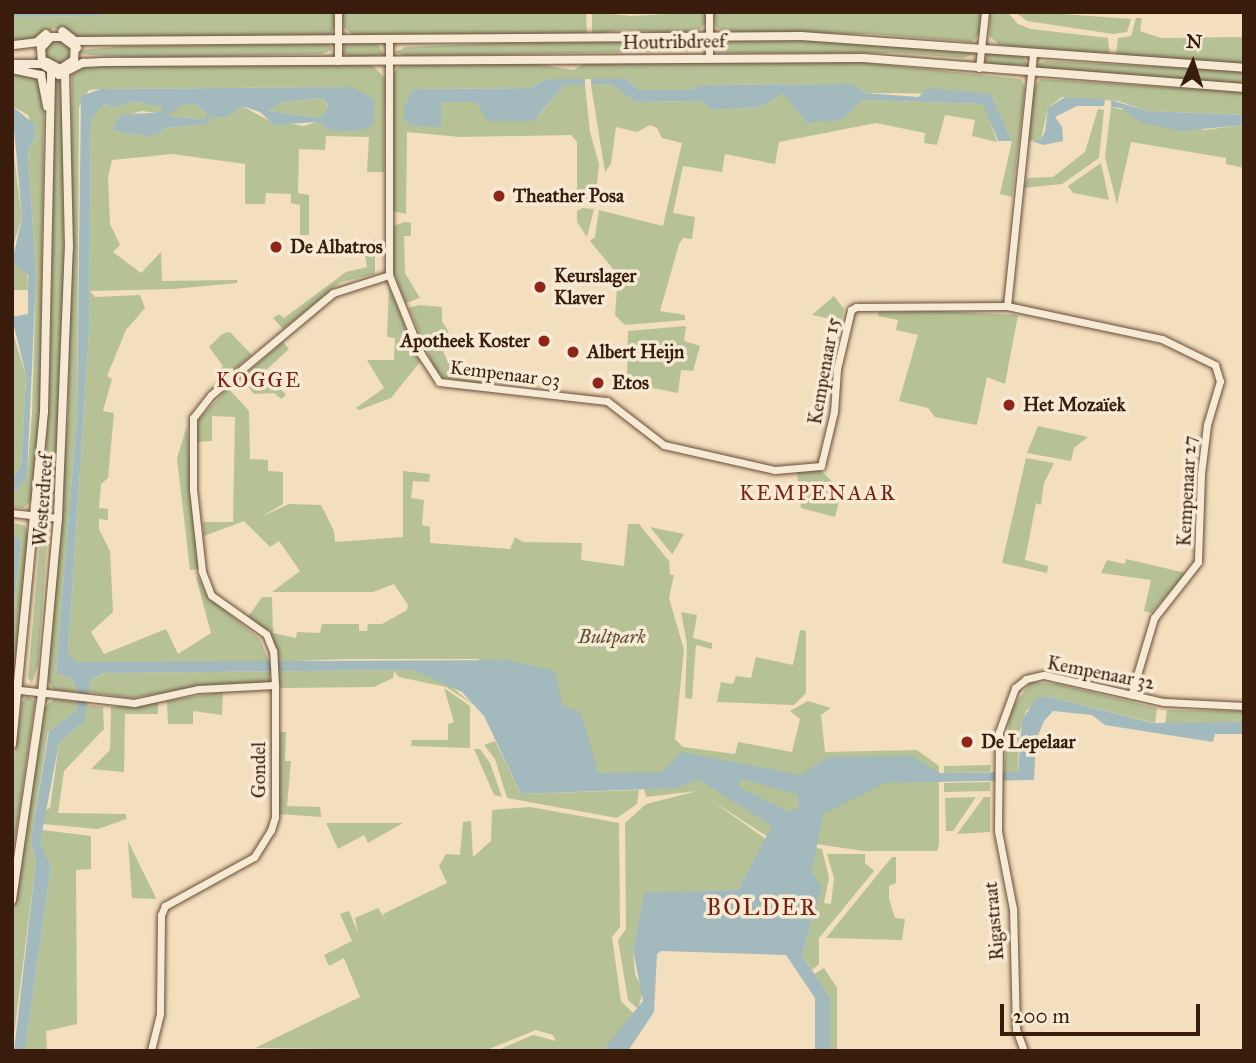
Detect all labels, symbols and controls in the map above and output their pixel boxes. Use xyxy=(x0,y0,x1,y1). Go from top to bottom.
north arrow xyxy=(1158,28,1228,98)
street label: Houtribdreef xyxy=(622,30,726,54)
text: N xyxy=(1185,30,1203,53)
place label: Theather Posa xyxy=(513,185,624,207)
marker: Theather Posa xyxy=(491,188,507,204)
place label: De Albatros xyxy=(290,236,383,258)
marker: De Albatros xyxy=(268,239,284,255)
place label: Keurslager Klaver xyxy=(554,265,636,309)
marker: Keurslager Klaver xyxy=(532,279,548,295)
street label: Kempenaar 15 xyxy=(803,316,845,426)
place label: Apotheek Koster xyxy=(400,330,530,352)
marker: Apotheek Koster xyxy=(536,333,552,349)
place label: Albert Heijn xyxy=(587,341,684,363)
marker: Albert Heijn xyxy=(565,344,581,360)
street label: Kempenaar 03 xyxy=(449,356,561,392)
district label: KOGGE xyxy=(217,367,301,393)
place label: Etos xyxy=(612,372,649,394)
marker: Etos xyxy=(590,375,606,391)
place label: Het Mozaïek xyxy=(1023,394,1126,416)
marker: Het Mozaïek xyxy=(1001,397,1017,413)
street label: Kempenaar 27 xyxy=(1173,435,1201,547)
street label: Westerdreef xyxy=(28,453,58,547)
district label: KEMPENAAR xyxy=(740,480,896,506)
park label: Bultpark xyxy=(578,626,646,648)
street label: Kempenaar 32 xyxy=(1045,651,1157,695)
place label: De Lepelaar xyxy=(981,731,1076,753)
marker: De Lepelaar xyxy=(959,734,975,750)
street label: Gondel xyxy=(248,742,270,798)
street label: Rigastraat xyxy=(979,881,1009,961)
district label: BOLDER xyxy=(707,893,817,921)
scale bar xyxy=(1004,990,1204,1034)
text: 200 m xyxy=(1013,1003,1070,1029)

